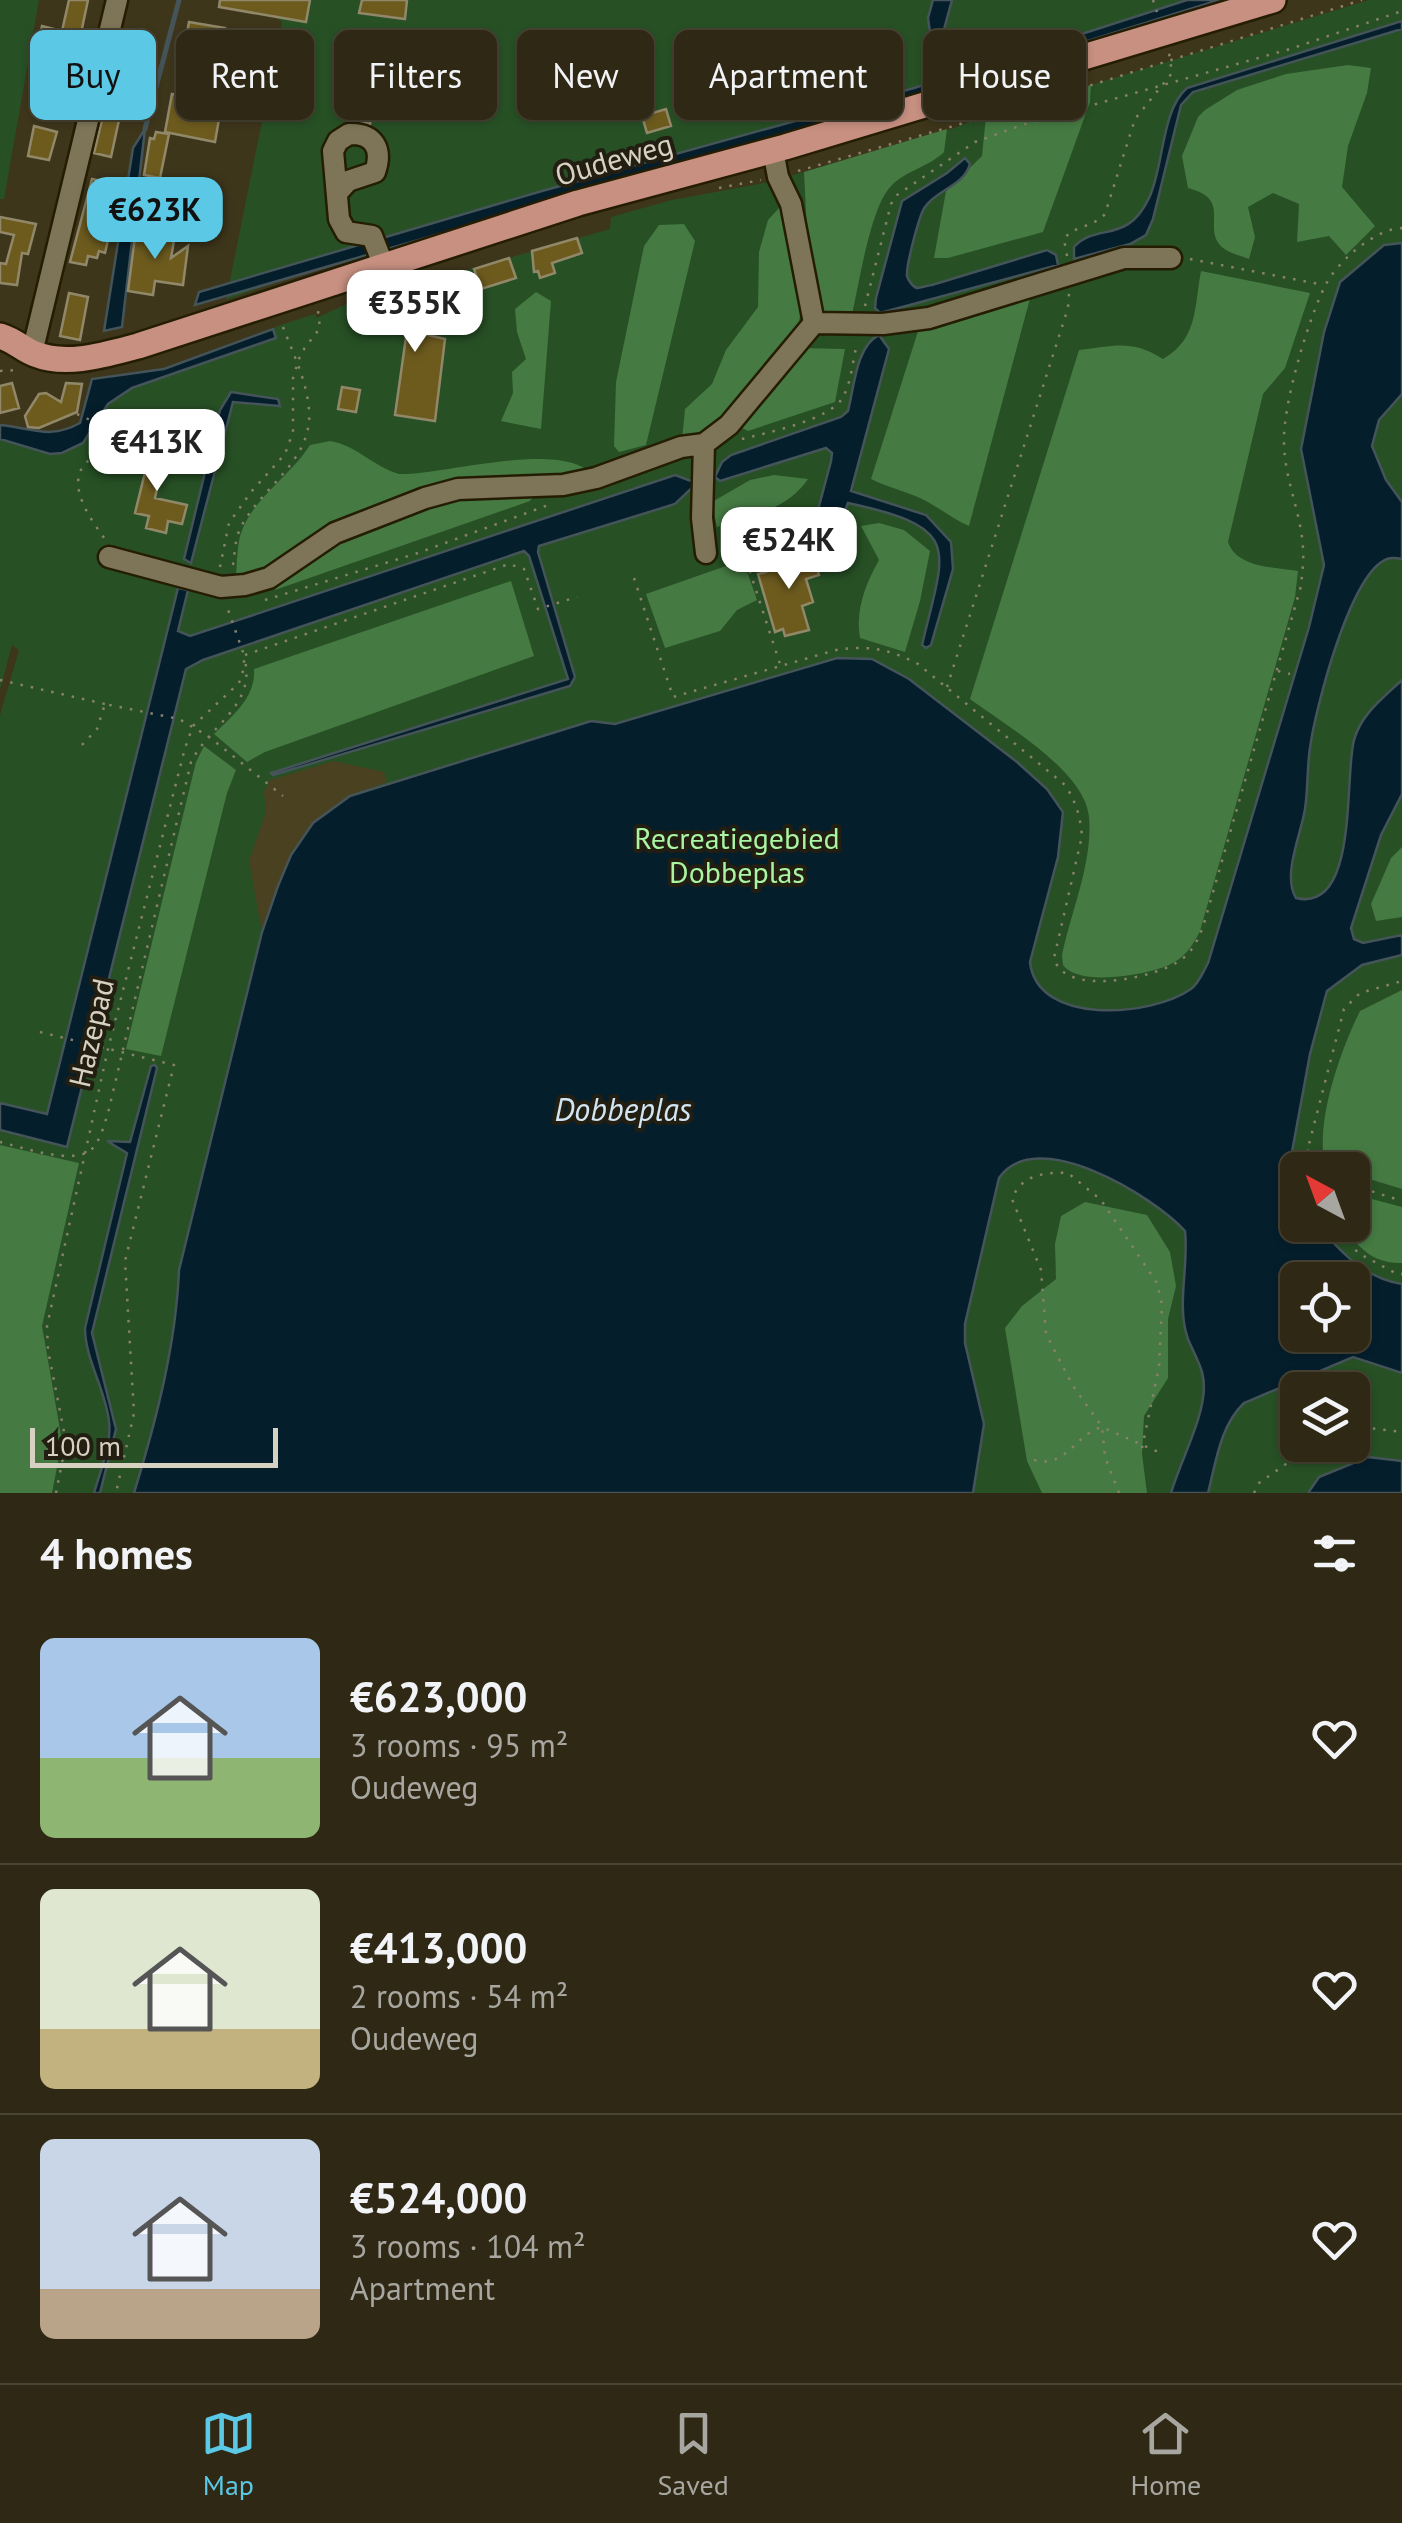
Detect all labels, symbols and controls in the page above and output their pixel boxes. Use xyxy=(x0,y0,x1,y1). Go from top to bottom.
chip: Buy xyxy=(30,30,156,120)
chip: Rent xyxy=(176,30,314,120)
chip: Filters xyxy=(334,30,497,120)
chip: New xyxy=(517,30,654,120)
chip: Apartment xyxy=(674,30,903,120)
chip: House xyxy=(923,30,1086,120)
street label: Oudeweg xyxy=(550,123,677,194)
pin: €623K xyxy=(85,177,225,262)
text: €623K xyxy=(109,188,201,230)
pin: €355K xyxy=(345,270,485,355)
text: €355K xyxy=(369,281,461,323)
pin: €413K xyxy=(87,409,227,494)
text: €413K xyxy=(111,420,203,462)
pin: €524K xyxy=(719,507,859,592)
text: €524K xyxy=(743,518,835,560)
park label: Recreatiegebied Dobbeplas xyxy=(634,818,840,891)
street label: Hazepad xyxy=(59,974,122,1091)
water label: Dobbeplas xyxy=(554,1088,692,1130)
north arrow xyxy=(1280,1152,1370,1242)
map controls xyxy=(1280,1152,1370,1462)
button: locate xyxy=(1280,1262,1370,1352)
button: layers xyxy=(1280,1372,1370,1462)
scale bar xyxy=(30,1423,278,1468)
text: 100 m xyxy=(45,1427,121,1464)
text: 4 homes xyxy=(40,1526,193,1581)
icon: filters xyxy=(1307,1526,1362,1581)
text: €623,000 xyxy=(350,1669,527,1724)
icon: home xyxy=(120,1678,240,1798)
icon: heart xyxy=(1307,1711,1362,1766)
text: 3 rooms · 95 m² xyxy=(350,1724,568,1766)
text: Oudeweg xyxy=(350,1766,479,1808)
text: €413,000 xyxy=(350,1920,527,1975)
icon: home xyxy=(120,1929,240,2049)
icon: heart xyxy=(1307,1962,1362,2017)
text: 2 rooms · 54 m² xyxy=(350,1975,568,2017)
text: Oudeweg xyxy=(350,2017,479,2059)
text: €524,000 xyxy=(350,2170,527,2225)
icon: home xyxy=(120,2179,240,2299)
icon: heart xyxy=(1307,2212,1362,2267)
text: 3 rooms · 104 m² xyxy=(350,2225,586,2267)
text: Apartment xyxy=(350,2267,495,2309)
tab: Map xyxy=(201,2406,256,2503)
tab: Saved xyxy=(657,2406,729,2503)
tab: Home xyxy=(1130,2406,1201,2503)

